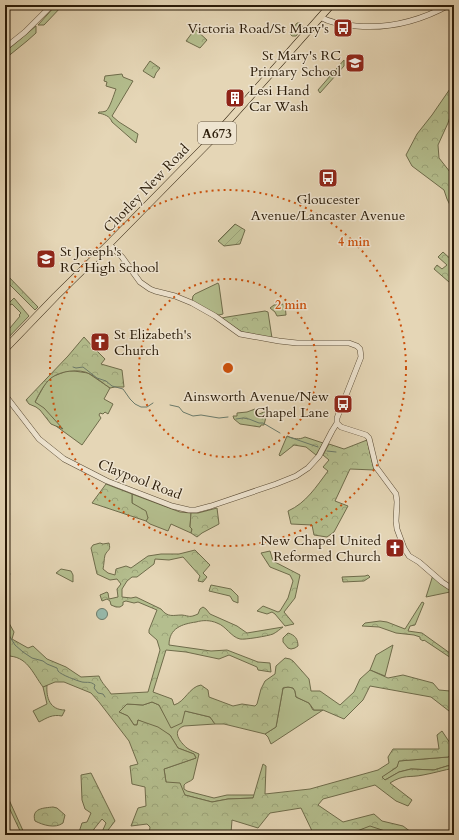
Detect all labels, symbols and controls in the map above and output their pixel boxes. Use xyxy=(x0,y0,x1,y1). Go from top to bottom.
bus stop icon: Victoria Road/St Mary's xyxy=(332,17,354,39)
place label: Victoria Road/St Mary's xyxy=(187,19,329,38)
place label: St Mary's RC Primary School xyxy=(250,46,341,81)
school or university icon: St Mary's RC Primary School xyxy=(344,52,366,74)
place label: Lesi Hand Car Wash xyxy=(249,81,310,116)
building icon: Lesi Hand Car Wash xyxy=(224,87,246,109)
road number: A673 xyxy=(198,122,236,144)
street label: Chorley New Road xyxy=(99,140,194,237)
bus stop icon: Gloucester Avenue/Lancaster Avenue xyxy=(317,167,339,189)
place label: Gloucester Avenue/Lancaster Avenue xyxy=(251,190,405,225)
text: 4 min xyxy=(338,234,370,250)
place label: St Joseph's RC High School xyxy=(60,242,159,277)
school or university icon: St Joseph's RC High School xyxy=(35,248,57,270)
text: 2 min xyxy=(275,297,307,313)
place label: St Elizabeth's Church xyxy=(114,325,192,360)
church icon: St Elizabeth's Church xyxy=(89,331,111,353)
centre of rings xyxy=(221,361,235,375)
place label: Ainsworth Avenue/New Chapel Lane xyxy=(183,387,330,422)
bus stop icon: Ainsworth Avenue/New Chapel Lane xyxy=(332,393,354,415)
street label: Claypool Road xyxy=(95,455,185,504)
place label: New Chapel United Reformed Church xyxy=(261,531,382,566)
church icon: New Chapel United Reformed Church xyxy=(384,537,406,559)

